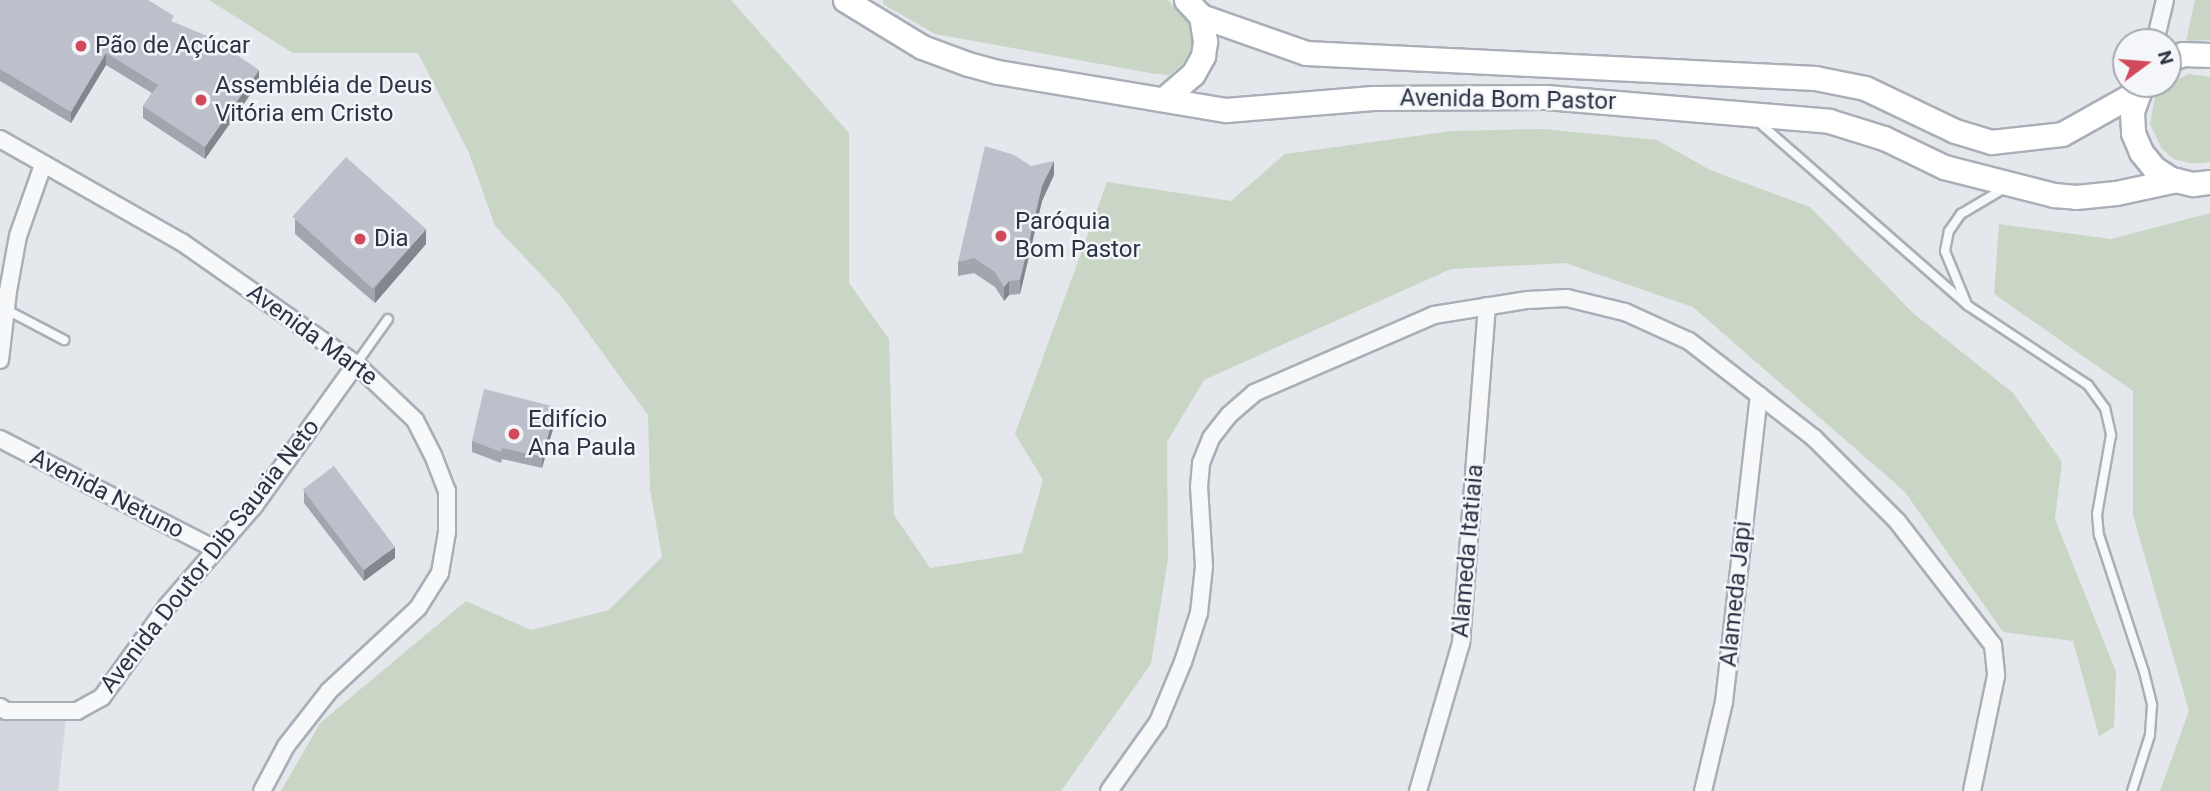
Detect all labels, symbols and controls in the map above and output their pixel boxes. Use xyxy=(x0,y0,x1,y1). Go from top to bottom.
north arrow xyxy=(2112,28,2182,98)
place label: Pão de Açúcar xyxy=(95,32,250,60)
marker: Pão de Açúcar xyxy=(73,38,89,54)
text: N xyxy=(2153,48,2179,67)
place label: Assembléia de Deus Vitória em Cristo xyxy=(215,72,432,128)
street label: Avenida Bom Pastor xyxy=(1400,84,1616,116)
marker: Assembléia de Deus Vitória em Cristo xyxy=(193,92,209,108)
place label: Paróquia Bom Pastor xyxy=(1015,208,1141,264)
place label: Dia xyxy=(374,225,409,253)
marker: Paróquia Bom Pastor xyxy=(993,228,1009,244)
marker: Dia xyxy=(352,231,368,247)
street label: Avenida Marte xyxy=(241,278,383,392)
place label: Edifício Ana Paula xyxy=(528,406,636,462)
street label: Avenida Doutor Dib Sauaia Neto xyxy=(94,413,326,699)
marker: Edifício Ana Paula xyxy=(506,426,522,442)
street label: Avenida Netuno xyxy=(25,443,189,545)
street label: Alameda Itatiaia xyxy=(1446,463,1490,639)
street label: Alameda Japi xyxy=(1714,520,1758,668)

